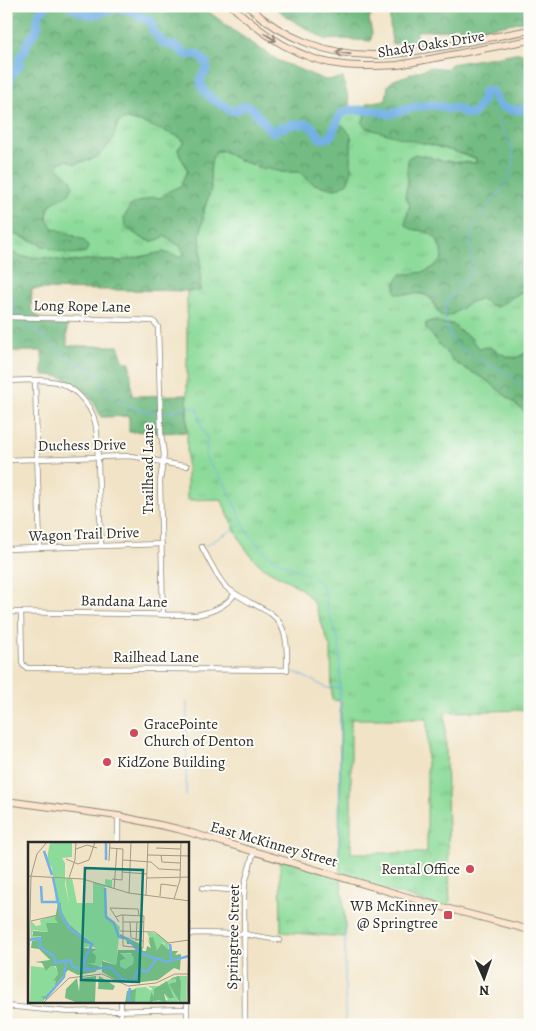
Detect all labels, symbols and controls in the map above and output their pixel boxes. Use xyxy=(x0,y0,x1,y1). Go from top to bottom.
street label: Shady Oaks Drive xyxy=(376,26,486,62)
one-way arrow xyxy=(262,32,276,42)
one-way arrow xyxy=(336,48,352,58)
street label: Long Rope Lane xyxy=(33,295,131,317)
street label: Trailhead Lane xyxy=(138,423,158,514)
street label: Duchess Drive xyxy=(38,434,127,456)
street label: Wagon Trail Drive xyxy=(27,522,140,546)
street label: Bandana Lane xyxy=(80,590,168,612)
street label: Railhead Lane xyxy=(113,647,199,667)
place label: GracePointe Church of Denton xyxy=(144,714,254,751)
marker: GracePointe Church of Denton xyxy=(128,727,140,739)
place label: KidZone Building xyxy=(117,752,226,772)
marker: KidZone Building xyxy=(101,756,113,768)
street label: East McKinney Street xyxy=(208,816,340,872)
inset map xyxy=(28,842,189,1004)
place label: Rental Office xyxy=(381,859,460,879)
marker: Rental Office xyxy=(464,863,476,875)
street label: Springtree Street xyxy=(222,884,244,990)
place label: WB McKinney @ Springtree xyxy=(349,896,438,933)
marker: WB McKinney @ Springtree xyxy=(442,909,454,921)
north arrow xyxy=(458,954,508,1004)
text: N xyxy=(479,981,490,1000)

